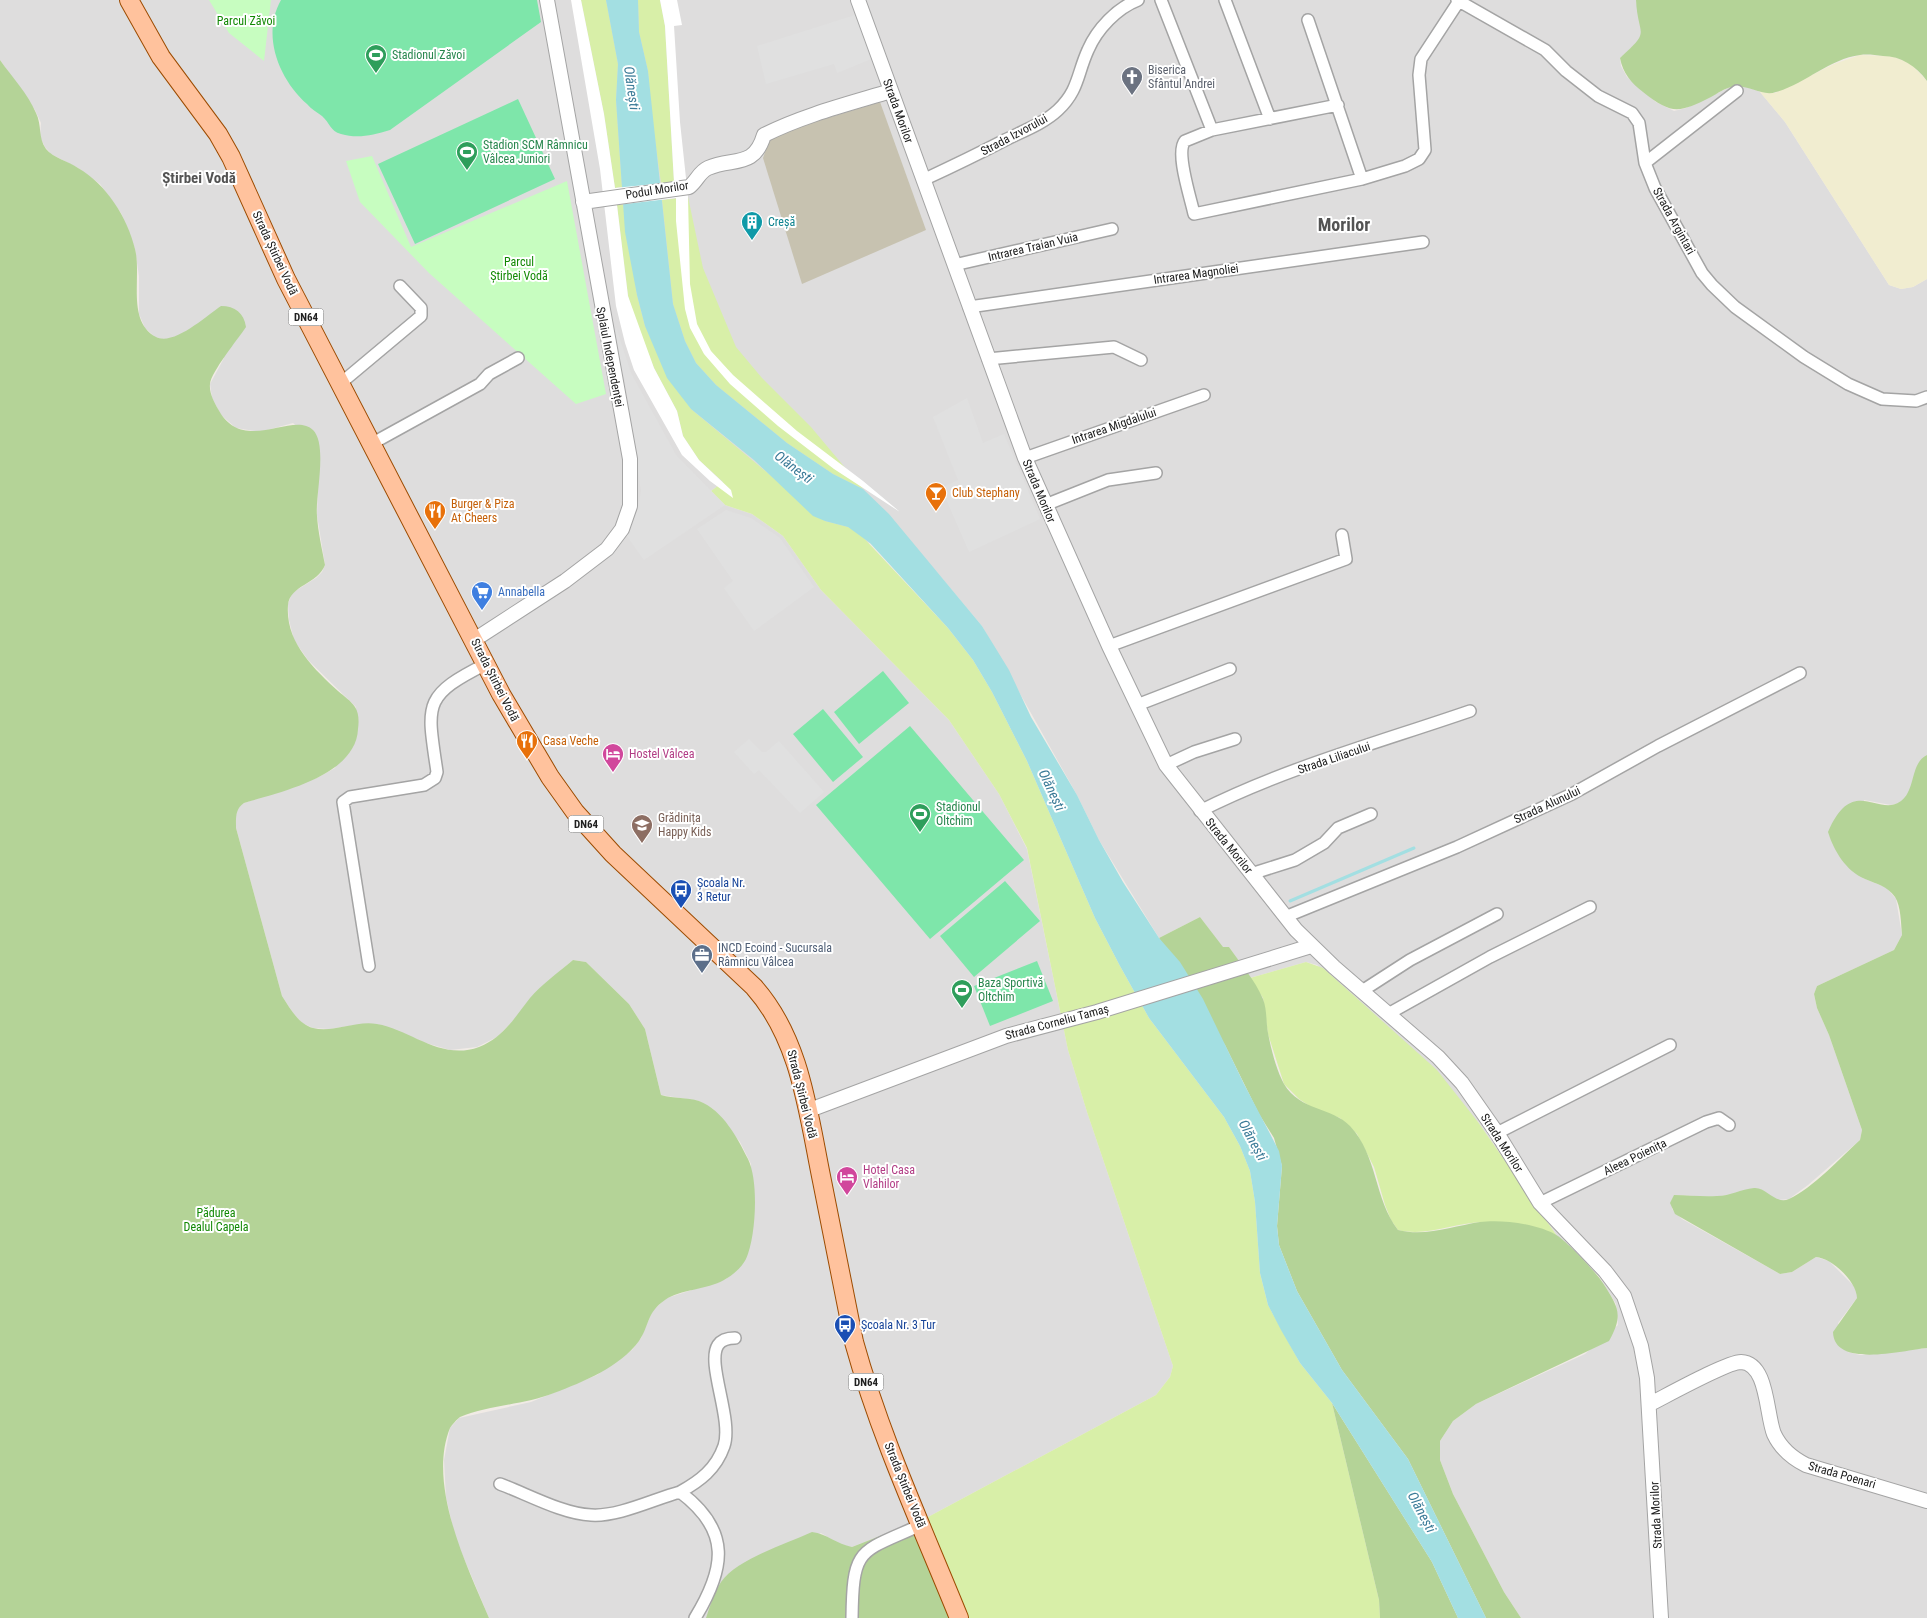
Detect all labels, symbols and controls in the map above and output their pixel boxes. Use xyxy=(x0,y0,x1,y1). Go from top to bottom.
park label: Parcul Zăvoi xyxy=(217,14,275,28)
sports icon: Stadionul Zăvoi xyxy=(364,43,388,74)
place label: Stadionul Zăvoi xyxy=(392,48,465,62)
place label: Biserica Sfântul Andrei xyxy=(1148,63,1215,91)
water label: Olănești xyxy=(620,65,643,112)
church icon: Biserica Sfântul Andrei xyxy=(1120,65,1144,96)
street label: Strada Morilor xyxy=(880,77,916,145)
street label: Strada Izvorului xyxy=(978,112,1050,158)
place label: Stadion SCM Râmnicu Vâlcea Juniori xyxy=(483,138,588,166)
sports icon: Stadion SCM Râmnicu Vâlcea Juniori xyxy=(455,140,479,171)
district label: Știrbei Vodă xyxy=(162,169,236,187)
street label: Podul Morilor xyxy=(624,178,690,202)
street label: Strada Argintari xyxy=(1650,185,1698,257)
street label: Strada Știrbei Vodă xyxy=(249,209,301,298)
building icon: Creșă xyxy=(740,210,764,241)
district label: Morilor xyxy=(1318,214,1370,235)
place label: Creșă xyxy=(768,215,795,230)
street label: Intrarea Traian Vuia xyxy=(987,230,1080,264)
park label: Parcul Știrbei Vodă xyxy=(490,255,548,284)
street label: Intrarea Magnoliei xyxy=(1153,261,1239,287)
street label: Splaiul Independenței xyxy=(592,306,627,408)
road number: DN64 xyxy=(288,308,324,326)
street label: Intrarea Migdalului xyxy=(1070,405,1158,447)
water label: Olănești xyxy=(771,447,817,488)
street label: Strada Morilor xyxy=(1019,457,1059,525)
bar icon: Club Stephany xyxy=(924,481,948,512)
place label: Club Stephany xyxy=(952,486,1020,500)
place label: Burger & Piza At Cheers xyxy=(451,497,515,525)
restaurant icon: Burger & Piza At Cheers xyxy=(423,499,447,530)
supermarket icon: Annabella xyxy=(470,580,494,611)
place label: Annabella xyxy=(498,585,545,599)
street label: Strada Știrbei Vodă xyxy=(467,636,522,724)
restaurant icon: Casa Veche xyxy=(515,729,539,760)
place label: Casa Veche xyxy=(543,734,599,748)
street label: Strada Liliacului xyxy=(1296,739,1372,777)
hotel icon: Hostel Vâlcea xyxy=(601,742,625,773)
place label: Hostel Vâlcea xyxy=(629,747,695,761)
water label: Olănești xyxy=(1035,767,1069,815)
street label: Strada Alunului xyxy=(1512,783,1582,827)
place label: Stadionul Oltchim xyxy=(936,800,981,828)
sports icon: Stadionul Oltchim xyxy=(908,802,932,833)
place label: Grădinița Happy Kids xyxy=(658,811,711,839)
school or university icon: Grădinița Happy Kids xyxy=(630,813,654,844)
street label: Strada Morilor xyxy=(1202,815,1256,877)
road number: DN64 xyxy=(568,816,604,832)
place label: Școala Nr. 3 Retur xyxy=(697,876,745,904)
bus stop icon: Școala Nr. 3 Retur xyxy=(669,878,693,909)
place label: INCD Ecoind - Sucursala Râmnicu Vâlcea xyxy=(718,941,832,969)
office icon: INCD Ecoind - Sucursala Râmnicu Vâlcea xyxy=(690,943,714,974)
place label: Baza Sportivă Oltchim xyxy=(978,976,1044,1004)
sports icon: Baza Sportivă Oltchim xyxy=(950,978,974,1009)
street label: Strada Corneliu Tamaș xyxy=(1004,1001,1111,1044)
street label: Strada Știrbei Vodă xyxy=(783,1048,820,1140)
street label: Strada Morilor xyxy=(1478,1111,1526,1175)
water label: Olănești xyxy=(1235,1117,1271,1164)
street label: Aleea Poienița xyxy=(1601,1136,1669,1179)
place label: Hotel Casa Vlahilor xyxy=(863,1163,915,1191)
hotel icon: Hotel Casa Vlahilor xyxy=(835,1165,859,1196)
park label: Pădurea Dealul Capela xyxy=(184,1206,249,1234)
bus stop icon: Școala Nr. 3 Tur xyxy=(833,1313,857,1344)
place label: Școala Nr. 3 Tur xyxy=(861,1318,936,1333)
road number: DN64 xyxy=(848,1374,884,1390)
street label: Strada Știrbei Vodă xyxy=(881,1440,929,1530)
street label: Strada Poenari xyxy=(1807,1459,1877,1491)
street label: Strada Morilor xyxy=(1647,1481,1665,1549)
water label: Olănești xyxy=(1404,1489,1440,1536)

